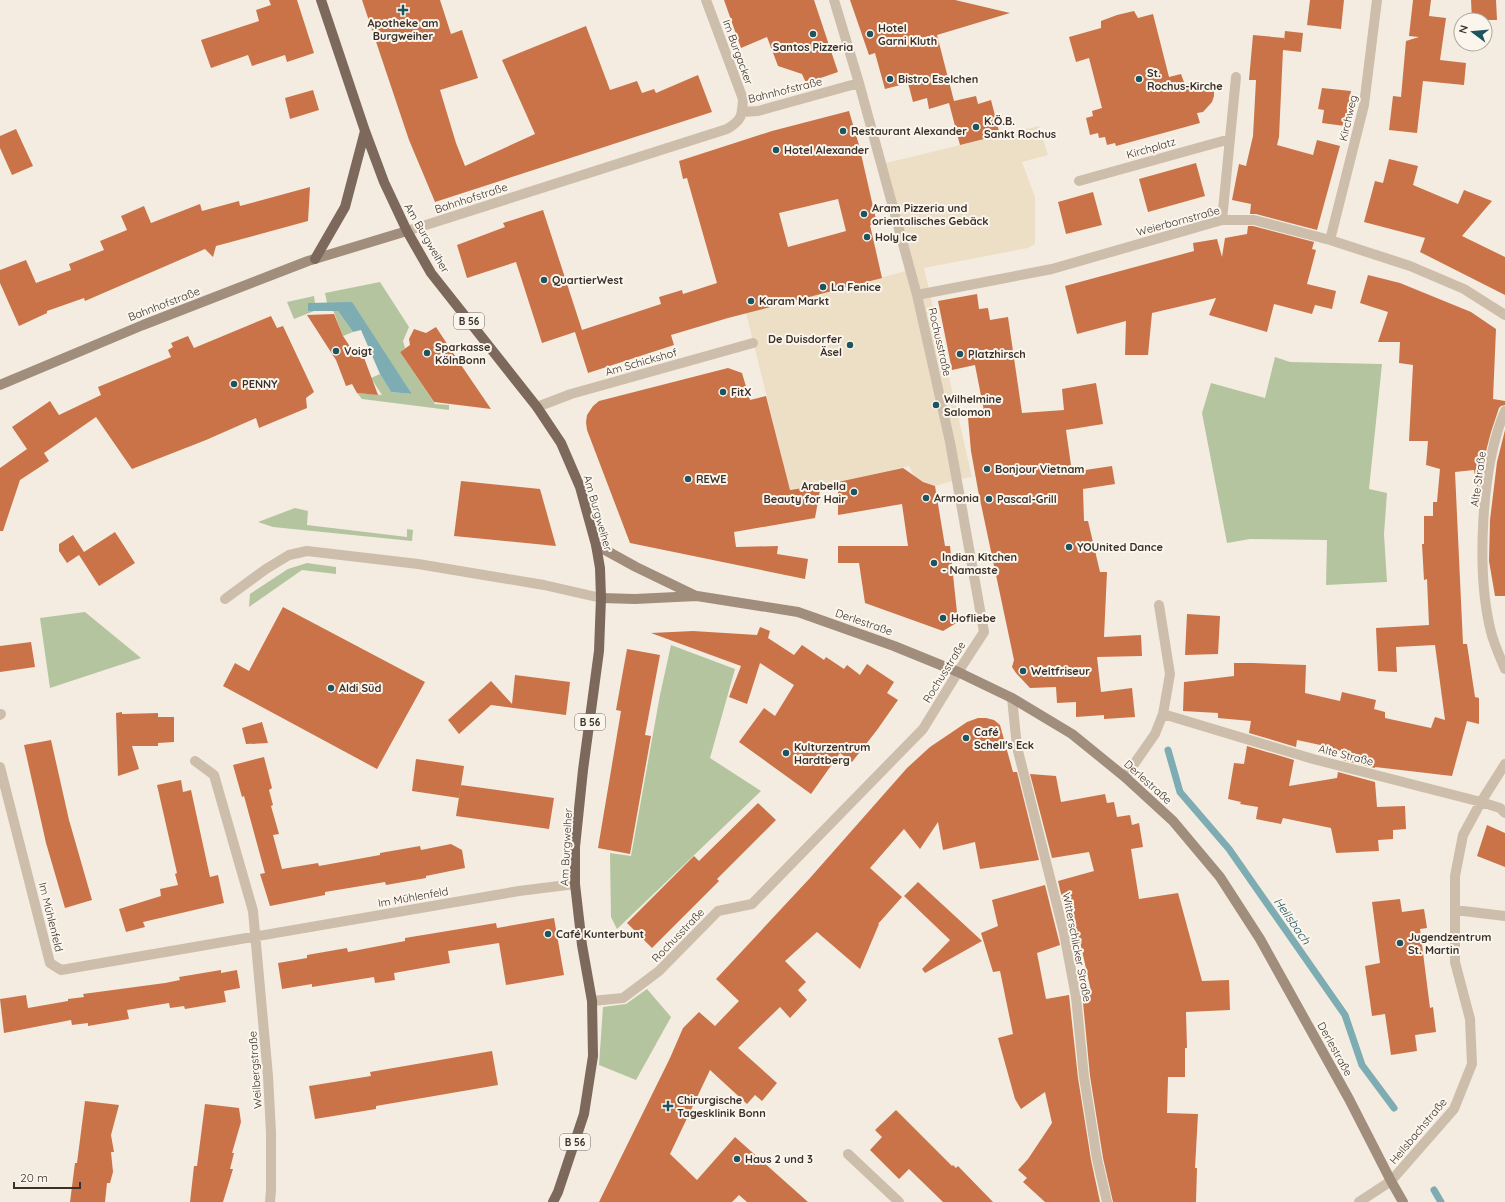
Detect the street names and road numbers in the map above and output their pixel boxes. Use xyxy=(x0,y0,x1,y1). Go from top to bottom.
street label: Im Burgacker xyxy=(720,17,757,87)
street label: Bahnhofstraße xyxy=(747,74,823,106)
street label: Kirchweg xyxy=(1336,94,1360,142)
street label: Kirchplatz xyxy=(1125,134,1177,162)
street label: Bahnhofstraße xyxy=(433,180,509,216)
street label: Am Burgweiher xyxy=(401,201,453,276)
street label: Weierbornstraße xyxy=(1135,203,1221,239)
street label: Bahnhofstraße xyxy=(126,284,202,324)
street label: Rochusstraße xyxy=(925,306,955,378)
road number: B 56 xyxy=(454,313,484,329)
street label: Am Schickshof xyxy=(603,345,679,379)
street label: Alte Straße xyxy=(1467,450,1489,508)
street label: Am Burgweiher xyxy=(581,474,616,553)
street label: Derlestraße xyxy=(834,606,894,638)
street label: Rochusstraße xyxy=(920,639,968,705)
road number: B 56 xyxy=(575,714,605,730)
street label: Alte Straße xyxy=(1317,741,1375,769)
street label: Derlestraße xyxy=(1121,757,1175,807)
street label: Am Burgweiher xyxy=(557,807,575,886)
street label: Im Mühlenfeld xyxy=(36,881,66,953)
street label: Im Mühlenfeld xyxy=(377,884,449,910)
street label: Witterschlicker Straße xyxy=(1060,891,1094,1003)
street label: Rochusstraße xyxy=(649,905,707,965)
street label: Derlestraße xyxy=(1314,1020,1356,1078)
street label: Weilbergstraße xyxy=(245,1031,265,1109)
street label: Heilsbachstraße xyxy=(1386,1095,1450,1167)
road number: B 56 xyxy=(560,1134,590,1150)

